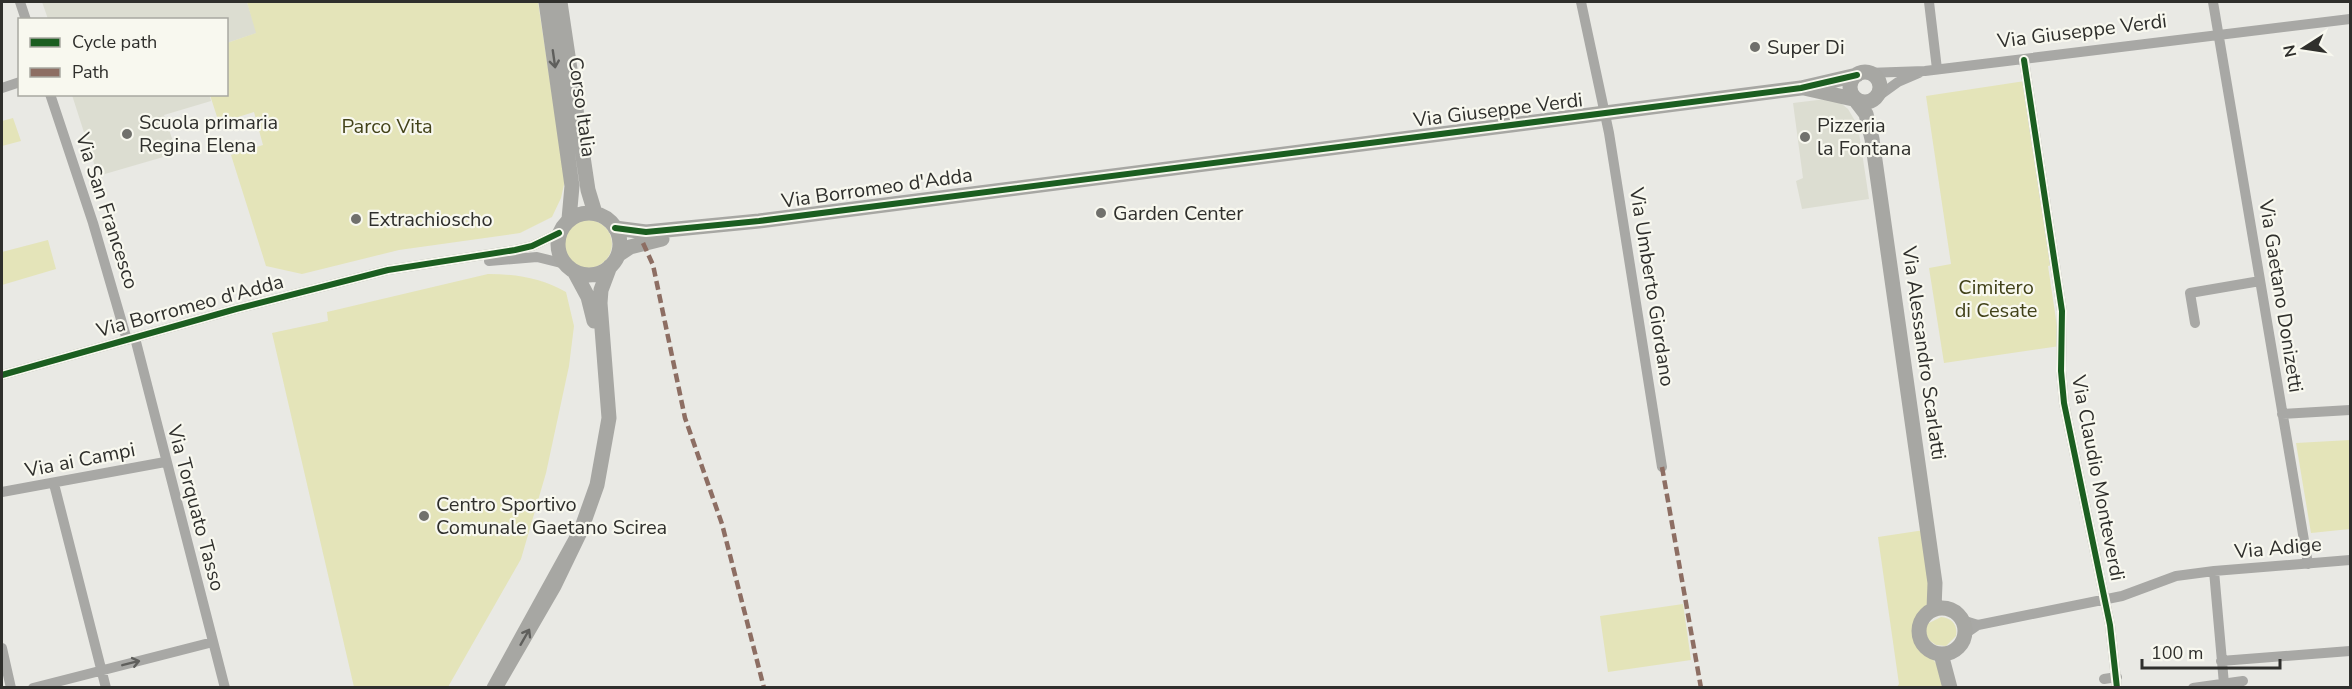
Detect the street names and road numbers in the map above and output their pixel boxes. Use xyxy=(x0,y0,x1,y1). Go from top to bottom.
street label: Via Giuseppe Verdi xyxy=(1995,7,2168,55)
street label: Corso Italia xyxy=(562,55,602,159)
street label: Via Giuseppe Verdi xyxy=(1411,86,1584,134)
street label: Via San Francesco xyxy=(69,128,145,293)
street label: Via Borromeo d'Adda xyxy=(779,161,974,215)
street label: Via Umberto Giordano xyxy=(1623,185,1681,388)
street label: Via Gaetano Donizetti xyxy=(2252,197,2310,394)
street label: Via Alessandro Scarlatti xyxy=(1895,243,1952,462)
street label: Via Borromeo d'Adda xyxy=(93,268,287,344)
street label: Via Claudio Monteverdi xyxy=(2065,372,2131,583)
street label: Via Torquato Tasso xyxy=(161,421,231,594)
street label: Via ai Campi xyxy=(22,436,137,484)
street label: Via Adige xyxy=(2232,531,2323,565)

